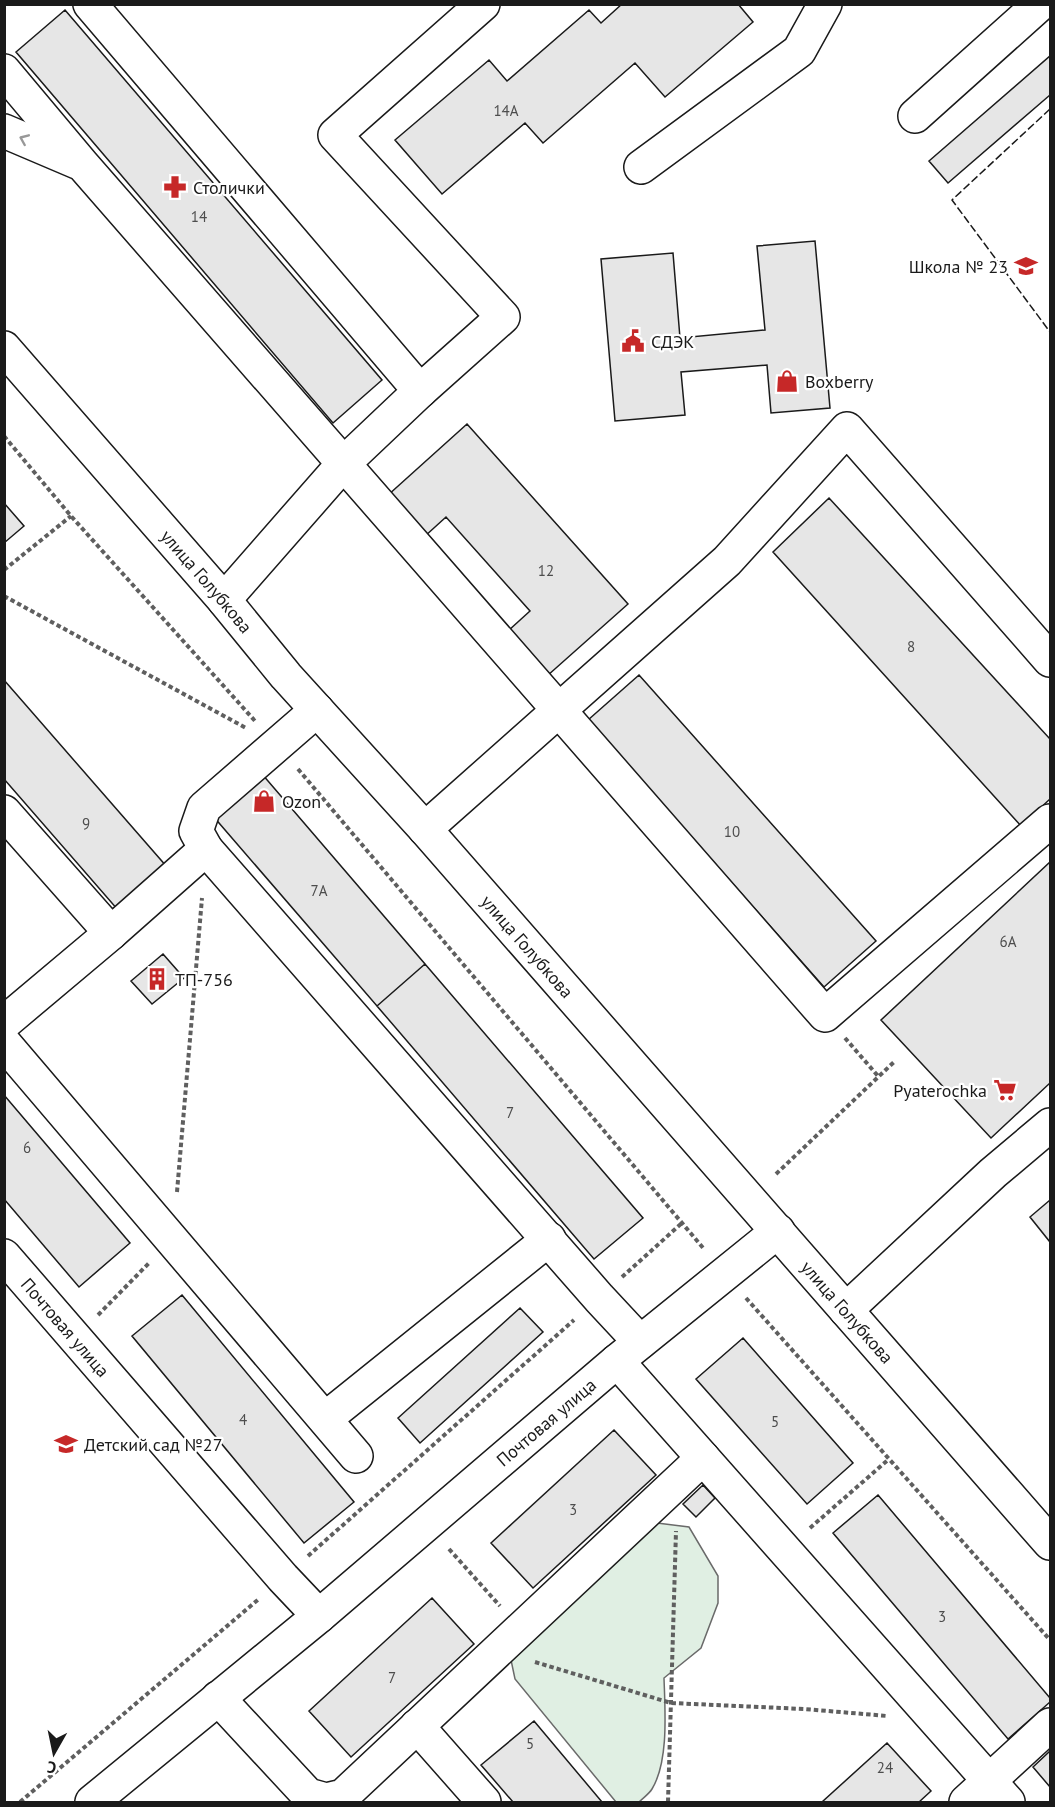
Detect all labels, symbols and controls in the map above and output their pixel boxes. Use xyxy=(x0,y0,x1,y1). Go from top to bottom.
house number: 14А xyxy=(493,101,519,120)
one-way arrow xyxy=(19,134,30,146)
pharmacy icon: Столички xyxy=(162,174,188,200)
place label: Столички xyxy=(193,176,265,199)
house number: 14 xyxy=(191,207,207,226)
school or university icon: Школа № 23 xyxy=(1013,253,1039,279)
place label: Школа № 23 xyxy=(909,255,1008,278)
public building icon: СДЭК xyxy=(620,328,646,354)
place label: СДЭК xyxy=(651,330,694,353)
shop icon: Boxberry xyxy=(774,368,800,394)
place label: Boxberry xyxy=(805,370,874,393)
street label: улица Голубкова xyxy=(156,525,258,638)
house number: 12 xyxy=(538,561,554,580)
house number: 8 xyxy=(907,637,915,656)
shop icon: Ozon xyxy=(251,788,277,814)
place label: Ozon xyxy=(282,790,321,813)
house number: 9 xyxy=(82,814,90,833)
house number: 10 xyxy=(724,822,740,841)
house number: 7А xyxy=(311,881,328,900)
street label: улица Голубкова xyxy=(476,890,579,1002)
house number: 6А xyxy=(1000,932,1017,951)
building icon: ТП-756 xyxy=(144,966,170,992)
place label: ТП-756 xyxy=(175,968,233,991)
supermarket icon: Pyaterochka xyxy=(992,1077,1018,1103)
place label: Pyaterochka xyxy=(893,1079,987,1102)
house number: 7 xyxy=(506,1103,514,1122)
house number: 6 xyxy=(23,1138,31,1157)
street label: улица Голубкова xyxy=(796,1256,899,1368)
street label: Почтовая улица xyxy=(16,1273,115,1381)
street label: Почтовая улица xyxy=(491,1373,600,1471)
house number: 4 xyxy=(239,1410,247,1429)
house number: 5 xyxy=(771,1412,779,1431)
school or university icon: Детский сад №27 xyxy=(53,1431,79,1457)
place label: Детский сад №27 xyxy=(84,1433,222,1456)
house number: 3 xyxy=(569,1500,577,1519)
house number: 3 xyxy=(938,1607,946,1626)
house number: 7 xyxy=(388,1668,396,1687)
north arrow xyxy=(24,1723,84,1783)
house number: 5 xyxy=(526,1734,534,1753)
text: С xyxy=(46,1757,58,1778)
house number: 24 xyxy=(877,1758,893,1777)

